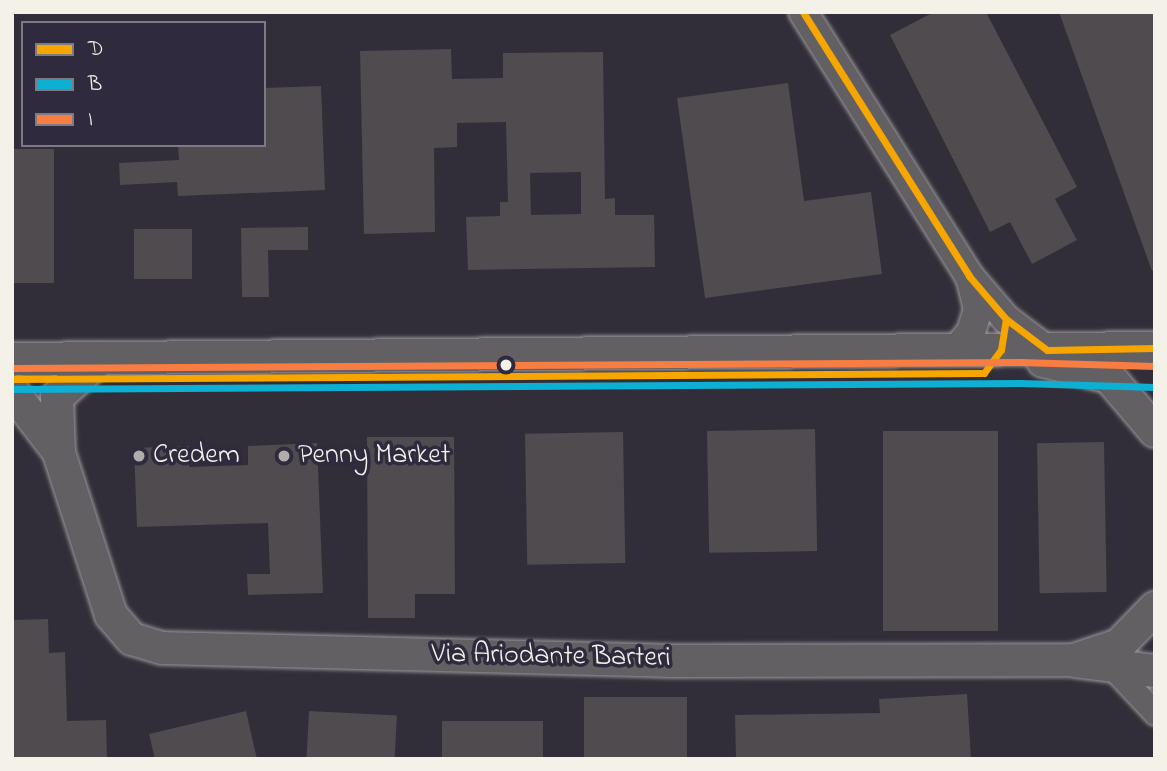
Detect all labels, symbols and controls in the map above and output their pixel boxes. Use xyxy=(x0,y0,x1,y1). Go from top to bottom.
legend xyxy=(21,21,266,147)
text: D xyxy=(88,35,103,65)
text: B xyxy=(88,70,102,100)
text: I xyxy=(88,105,93,135)
unlabelled marker xyxy=(499,358,513,372)
place label: Credem xyxy=(153,439,240,473)
place label: Penny Market xyxy=(298,439,450,473)
marker: Credem xyxy=(131,448,147,464)
marker: Penny Market xyxy=(276,448,292,464)
street label: Via Ariodante Barteri xyxy=(431,638,671,676)

